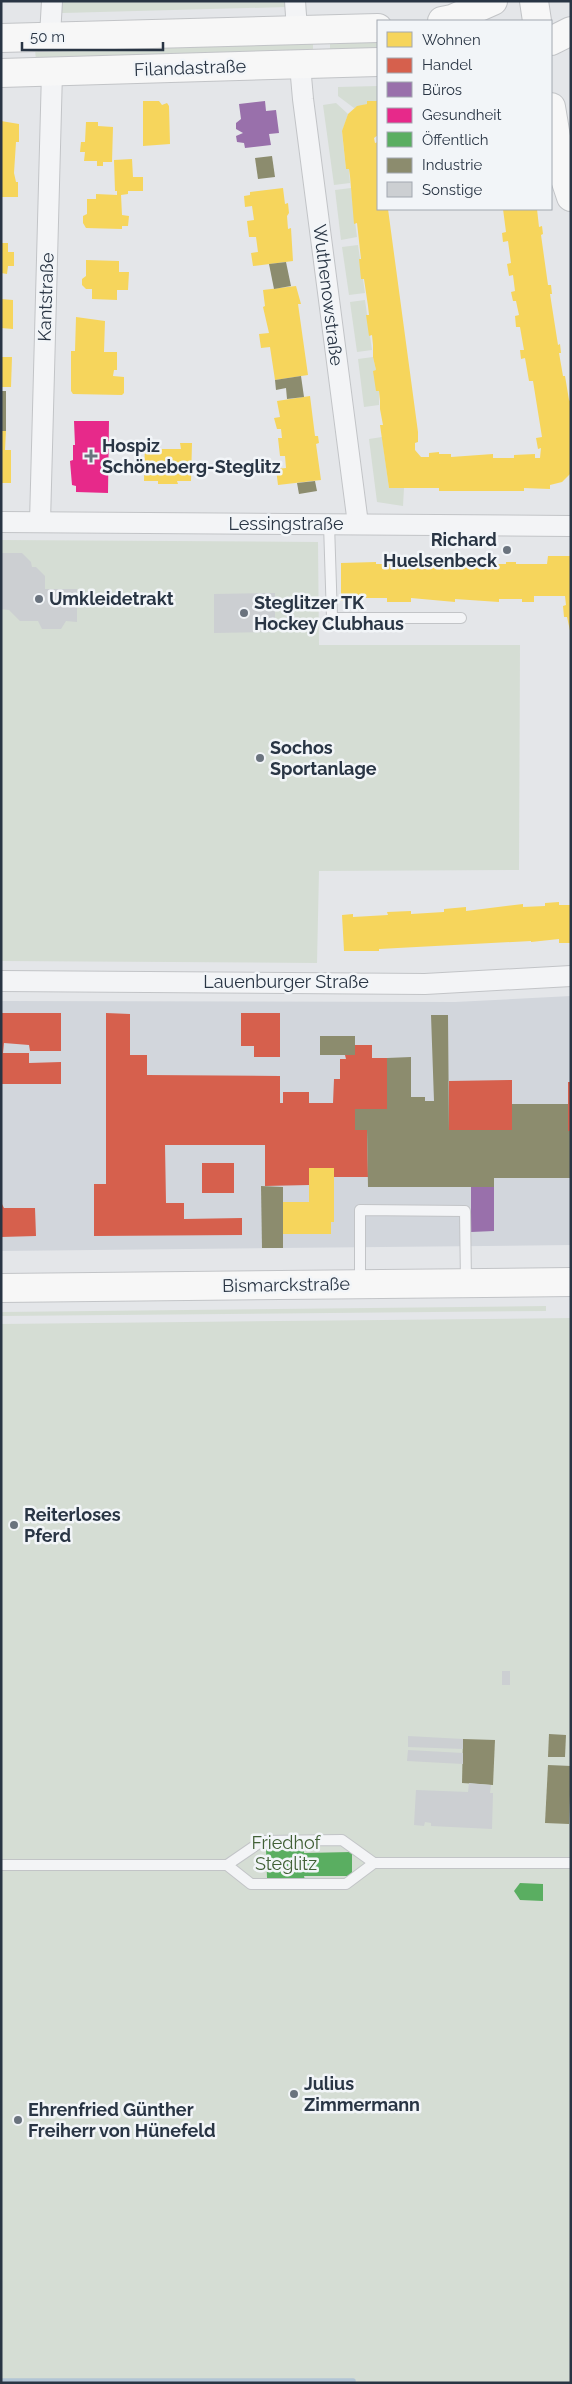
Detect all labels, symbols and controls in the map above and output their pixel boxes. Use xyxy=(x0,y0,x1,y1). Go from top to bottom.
scale bar xyxy=(22,20,164,52)
legend xyxy=(377,20,552,210)
text: 50 m xyxy=(30,28,65,46)
text: Wohnen xyxy=(422,31,481,49)
street label: Filandastraße xyxy=(134,55,247,80)
text: Handel xyxy=(422,56,473,74)
text: Büros xyxy=(422,81,462,99)
text: Gesundheit xyxy=(422,106,502,124)
text: Öffentlich xyxy=(422,130,489,149)
text: Industrie xyxy=(422,156,483,174)
text: Sonstige xyxy=(422,181,483,199)
street label: Wuthenowstraße xyxy=(309,223,348,367)
street label: Kantstraße xyxy=(33,252,58,342)
place label: Hospiz Schöneberg-Steglitz xyxy=(102,435,281,477)
marker: Hospiz Schöneberg-Steglitz xyxy=(84,449,98,463)
street label: Lessingstraße xyxy=(228,513,344,534)
place label: Richard Huelsenbeck xyxy=(383,529,498,571)
marker: Richard Huelsenbeck xyxy=(501,544,513,556)
place label: Umkleidetrakt xyxy=(49,588,174,609)
place label: Steglitzer TK Hockey Clubhaus xyxy=(254,592,404,634)
marker: Umkleidetrakt xyxy=(33,593,45,605)
marker: Steglitzer TK Hockey Clubhaus xyxy=(238,607,250,619)
place label: Sochos Sportanlage xyxy=(270,737,377,779)
marker: Sochos Sportanlage xyxy=(254,752,266,764)
street label: Lauenburger Straße xyxy=(203,971,369,992)
street label: Bismarckstraße xyxy=(222,1273,350,1296)
place label: Reiterloses Pferd xyxy=(24,1504,121,1546)
marker: Reiterloses Pferd xyxy=(8,1519,20,1531)
park label: Friedhof Steglitz xyxy=(252,1832,322,1874)
place label: Julius Zimmermann xyxy=(304,2073,420,2115)
marker: Julius Zimmermann xyxy=(288,2088,300,2100)
place label: Ehrenfried Günther Freiherr von Hünefeld xyxy=(28,2099,216,2141)
marker: Ehrenfried Günther Freiherr von Hünefeld xyxy=(12,2114,24,2126)

